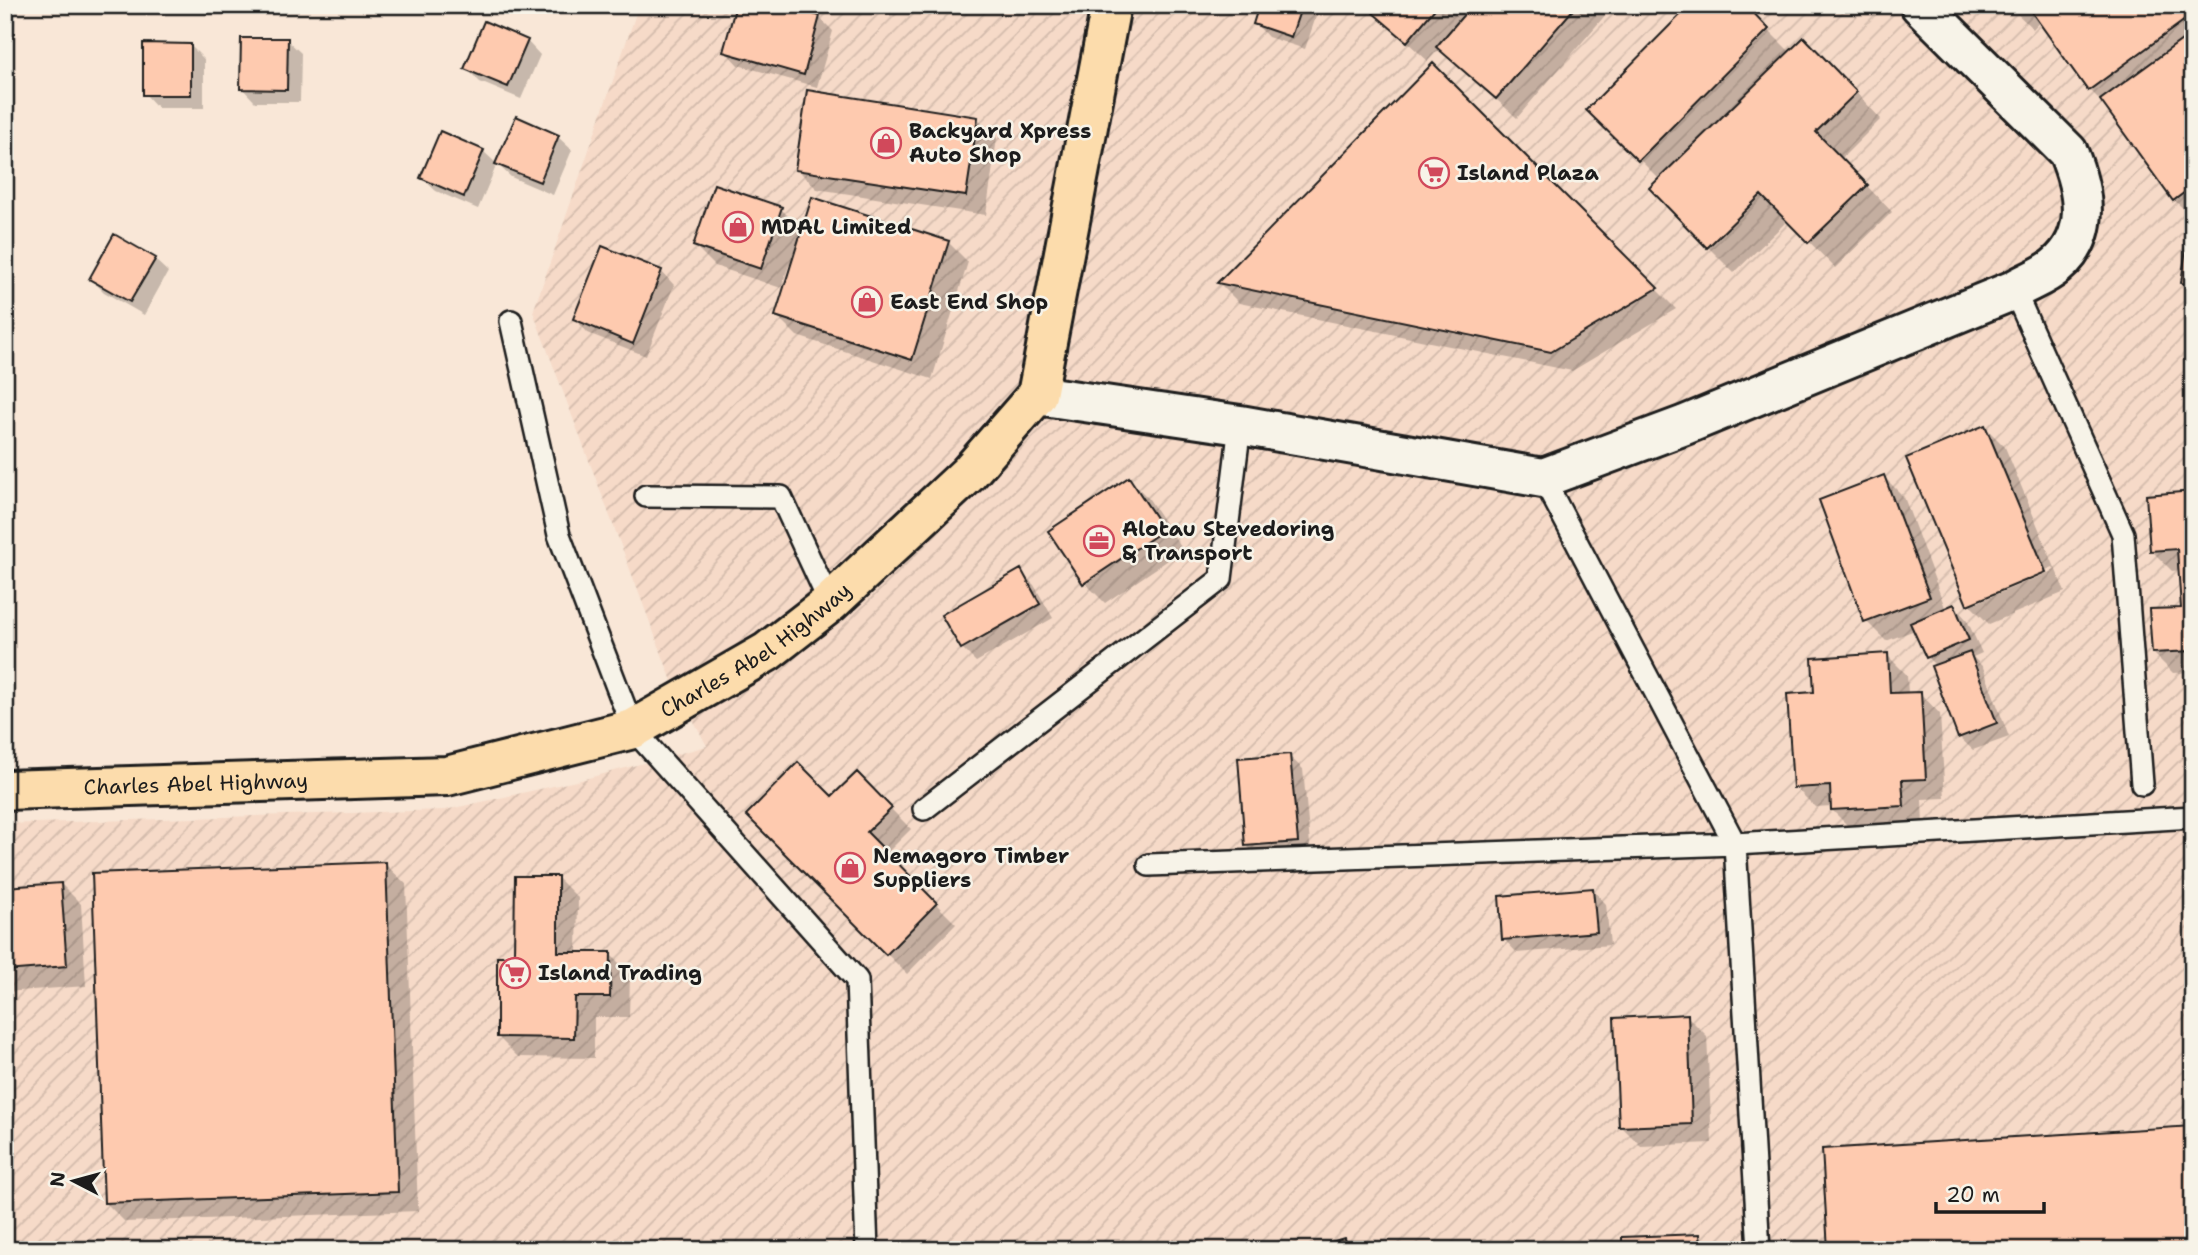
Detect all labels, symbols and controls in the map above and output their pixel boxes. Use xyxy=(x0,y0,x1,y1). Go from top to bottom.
place label: Backyard Xpress Auto Shop xyxy=(909,117,1091,169)
shop icon: Backyard Xpress Auto Shop xyxy=(869,126,903,160)
supermarket icon: Island Plaza xyxy=(1417,156,1451,190)
place label: Island Plaza xyxy=(1457,159,1599,187)
shop icon: MDAL Limited xyxy=(721,210,755,244)
place label: MDAL Limited xyxy=(761,213,911,241)
shop icon: East End Shop xyxy=(850,285,884,319)
place label: East End Shop xyxy=(890,288,1048,316)
place label: Alotau Stevedoring & Transport xyxy=(1122,515,1334,567)
office icon: Alotau Stevedoring & Transport xyxy=(1082,524,1116,558)
street label: Charles Abel Highway xyxy=(655,576,857,724)
street label: Charles Abel Highway xyxy=(83,766,309,802)
place label: Nemagoro Timber Suppliers xyxy=(873,842,1069,894)
shop icon: Nemagoro Timber Suppliers xyxy=(833,851,867,885)
supermarket icon: Island Trading xyxy=(498,956,532,990)
place label: Island Trading xyxy=(538,959,702,987)
north arrow xyxy=(38,1146,108,1216)
text: N xyxy=(44,1170,71,1188)
scale bar xyxy=(1936,1171,2044,1215)
text: 20 m xyxy=(1946,1181,2000,1209)

